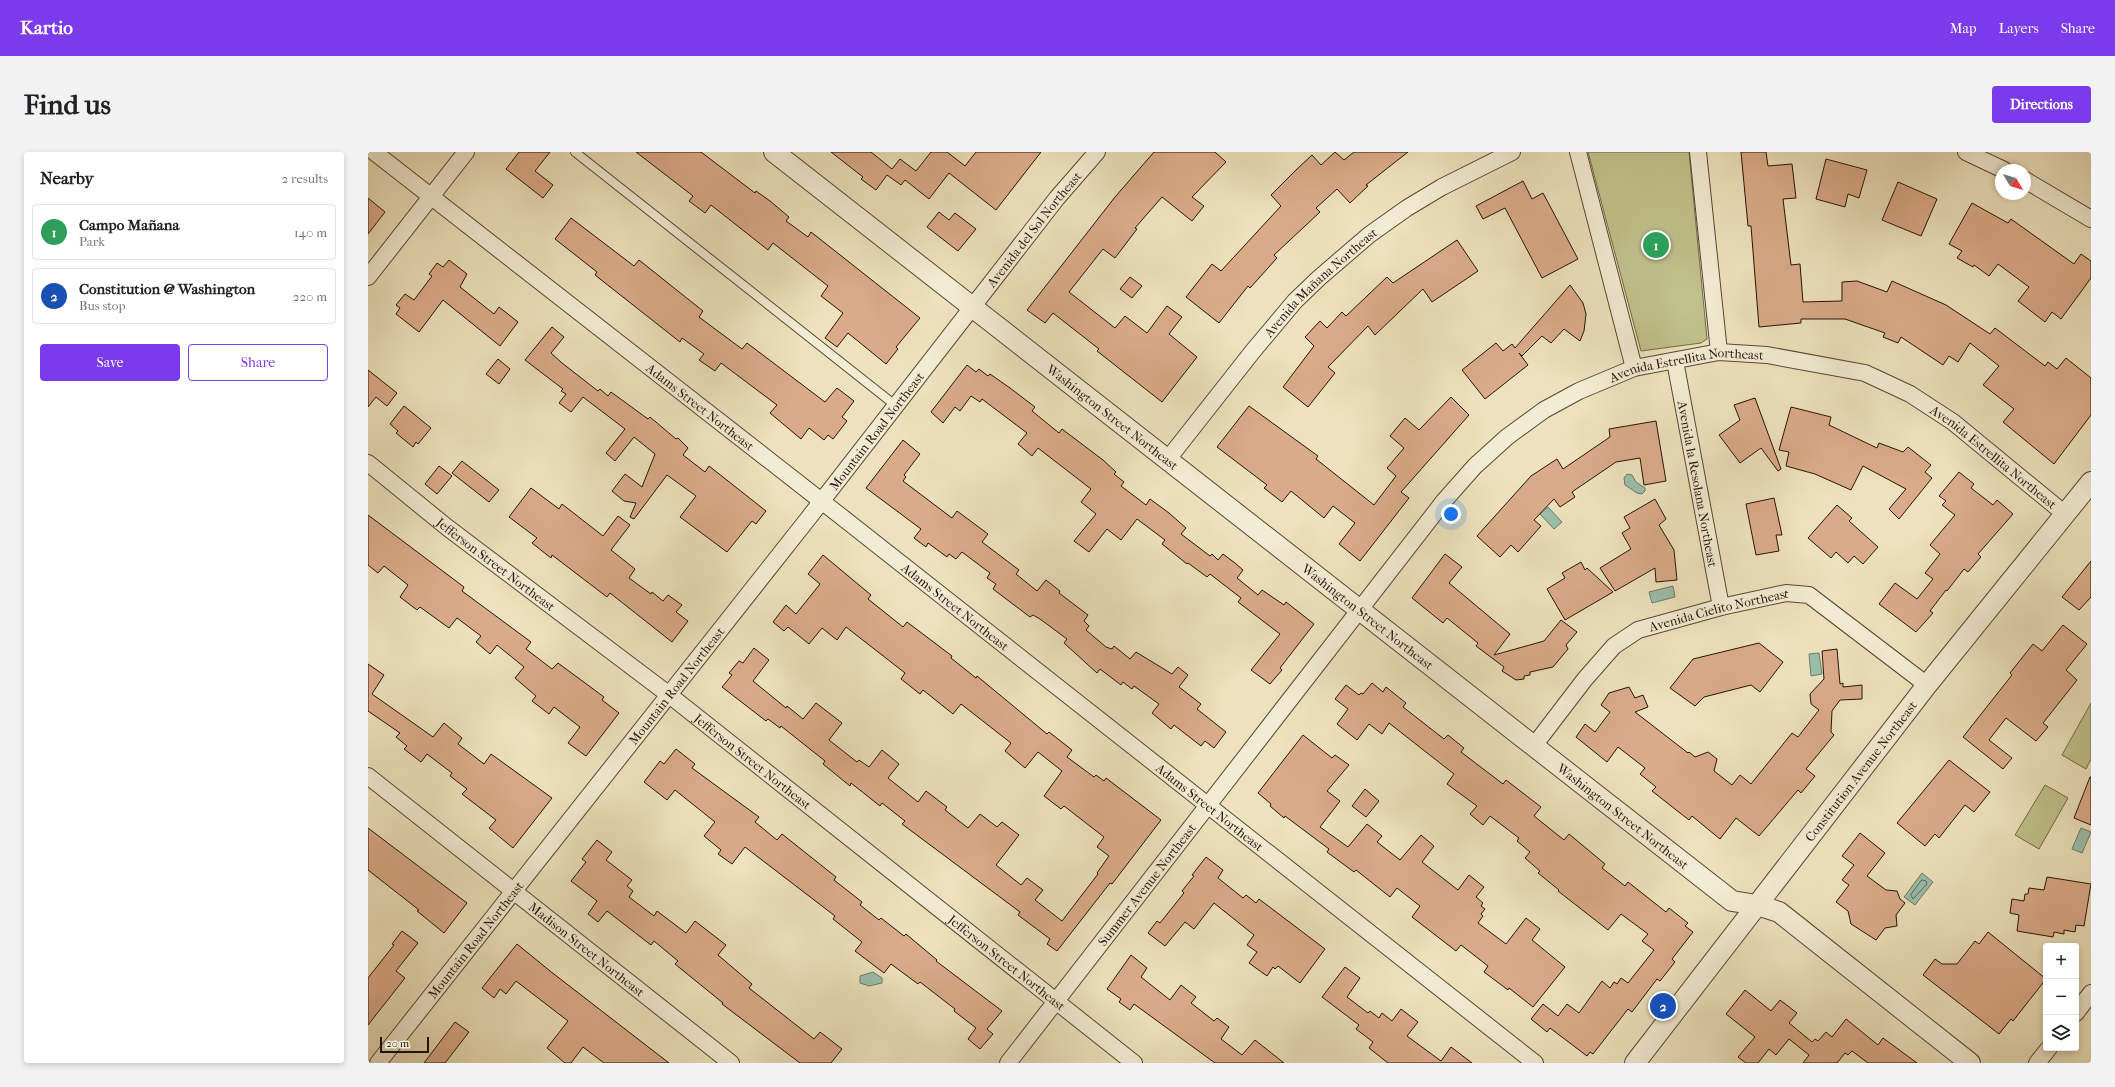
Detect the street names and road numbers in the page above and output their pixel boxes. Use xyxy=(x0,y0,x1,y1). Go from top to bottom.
street label: Avenida del Sol Northeast xyxy=(983,168,1084,290)
street label: Avenida Mañana Northeast xyxy=(1260,224,1380,341)
street label: Avenida Estrellita Northeast xyxy=(1606,344,1764,385)
street label: Adams Street Northeast xyxy=(643,359,758,454)
street label: Washington Street Northeast xyxy=(1043,360,1182,473)
street label: Mountain Road Northeast xyxy=(826,369,927,493)
street label: Avenida la Resolana Northeast xyxy=(1675,398,1721,569)
street label: Avenida Estrellita Northeast xyxy=(1927,401,2060,512)
street label: Jefferson Street Northeast xyxy=(433,514,559,614)
street label: Adams Street Northeast xyxy=(898,559,1012,654)
street label: Washington Street Northeast xyxy=(1298,560,1437,673)
street label: Avenida Cielito Northeast xyxy=(1646,585,1790,634)
street label: Mountain Road Northeast xyxy=(625,624,727,747)
street label: Constitution Avenue Northeast xyxy=(1802,697,1920,844)
street label: Jefferson Street Northeast xyxy=(691,710,815,812)
street label: Adams Street Northeast xyxy=(1152,759,1267,854)
street label: Washington Street Northeast xyxy=(1554,759,1692,872)
street label: Summer Avenue Northeast xyxy=(1094,820,1199,949)
street label: Mountain Road Northeast xyxy=(424,878,526,1001)
street label: Madison Street Northeast xyxy=(526,899,648,1000)
street label: Jefferson Street Northeast xyxy=(945,911,1069,1014)

